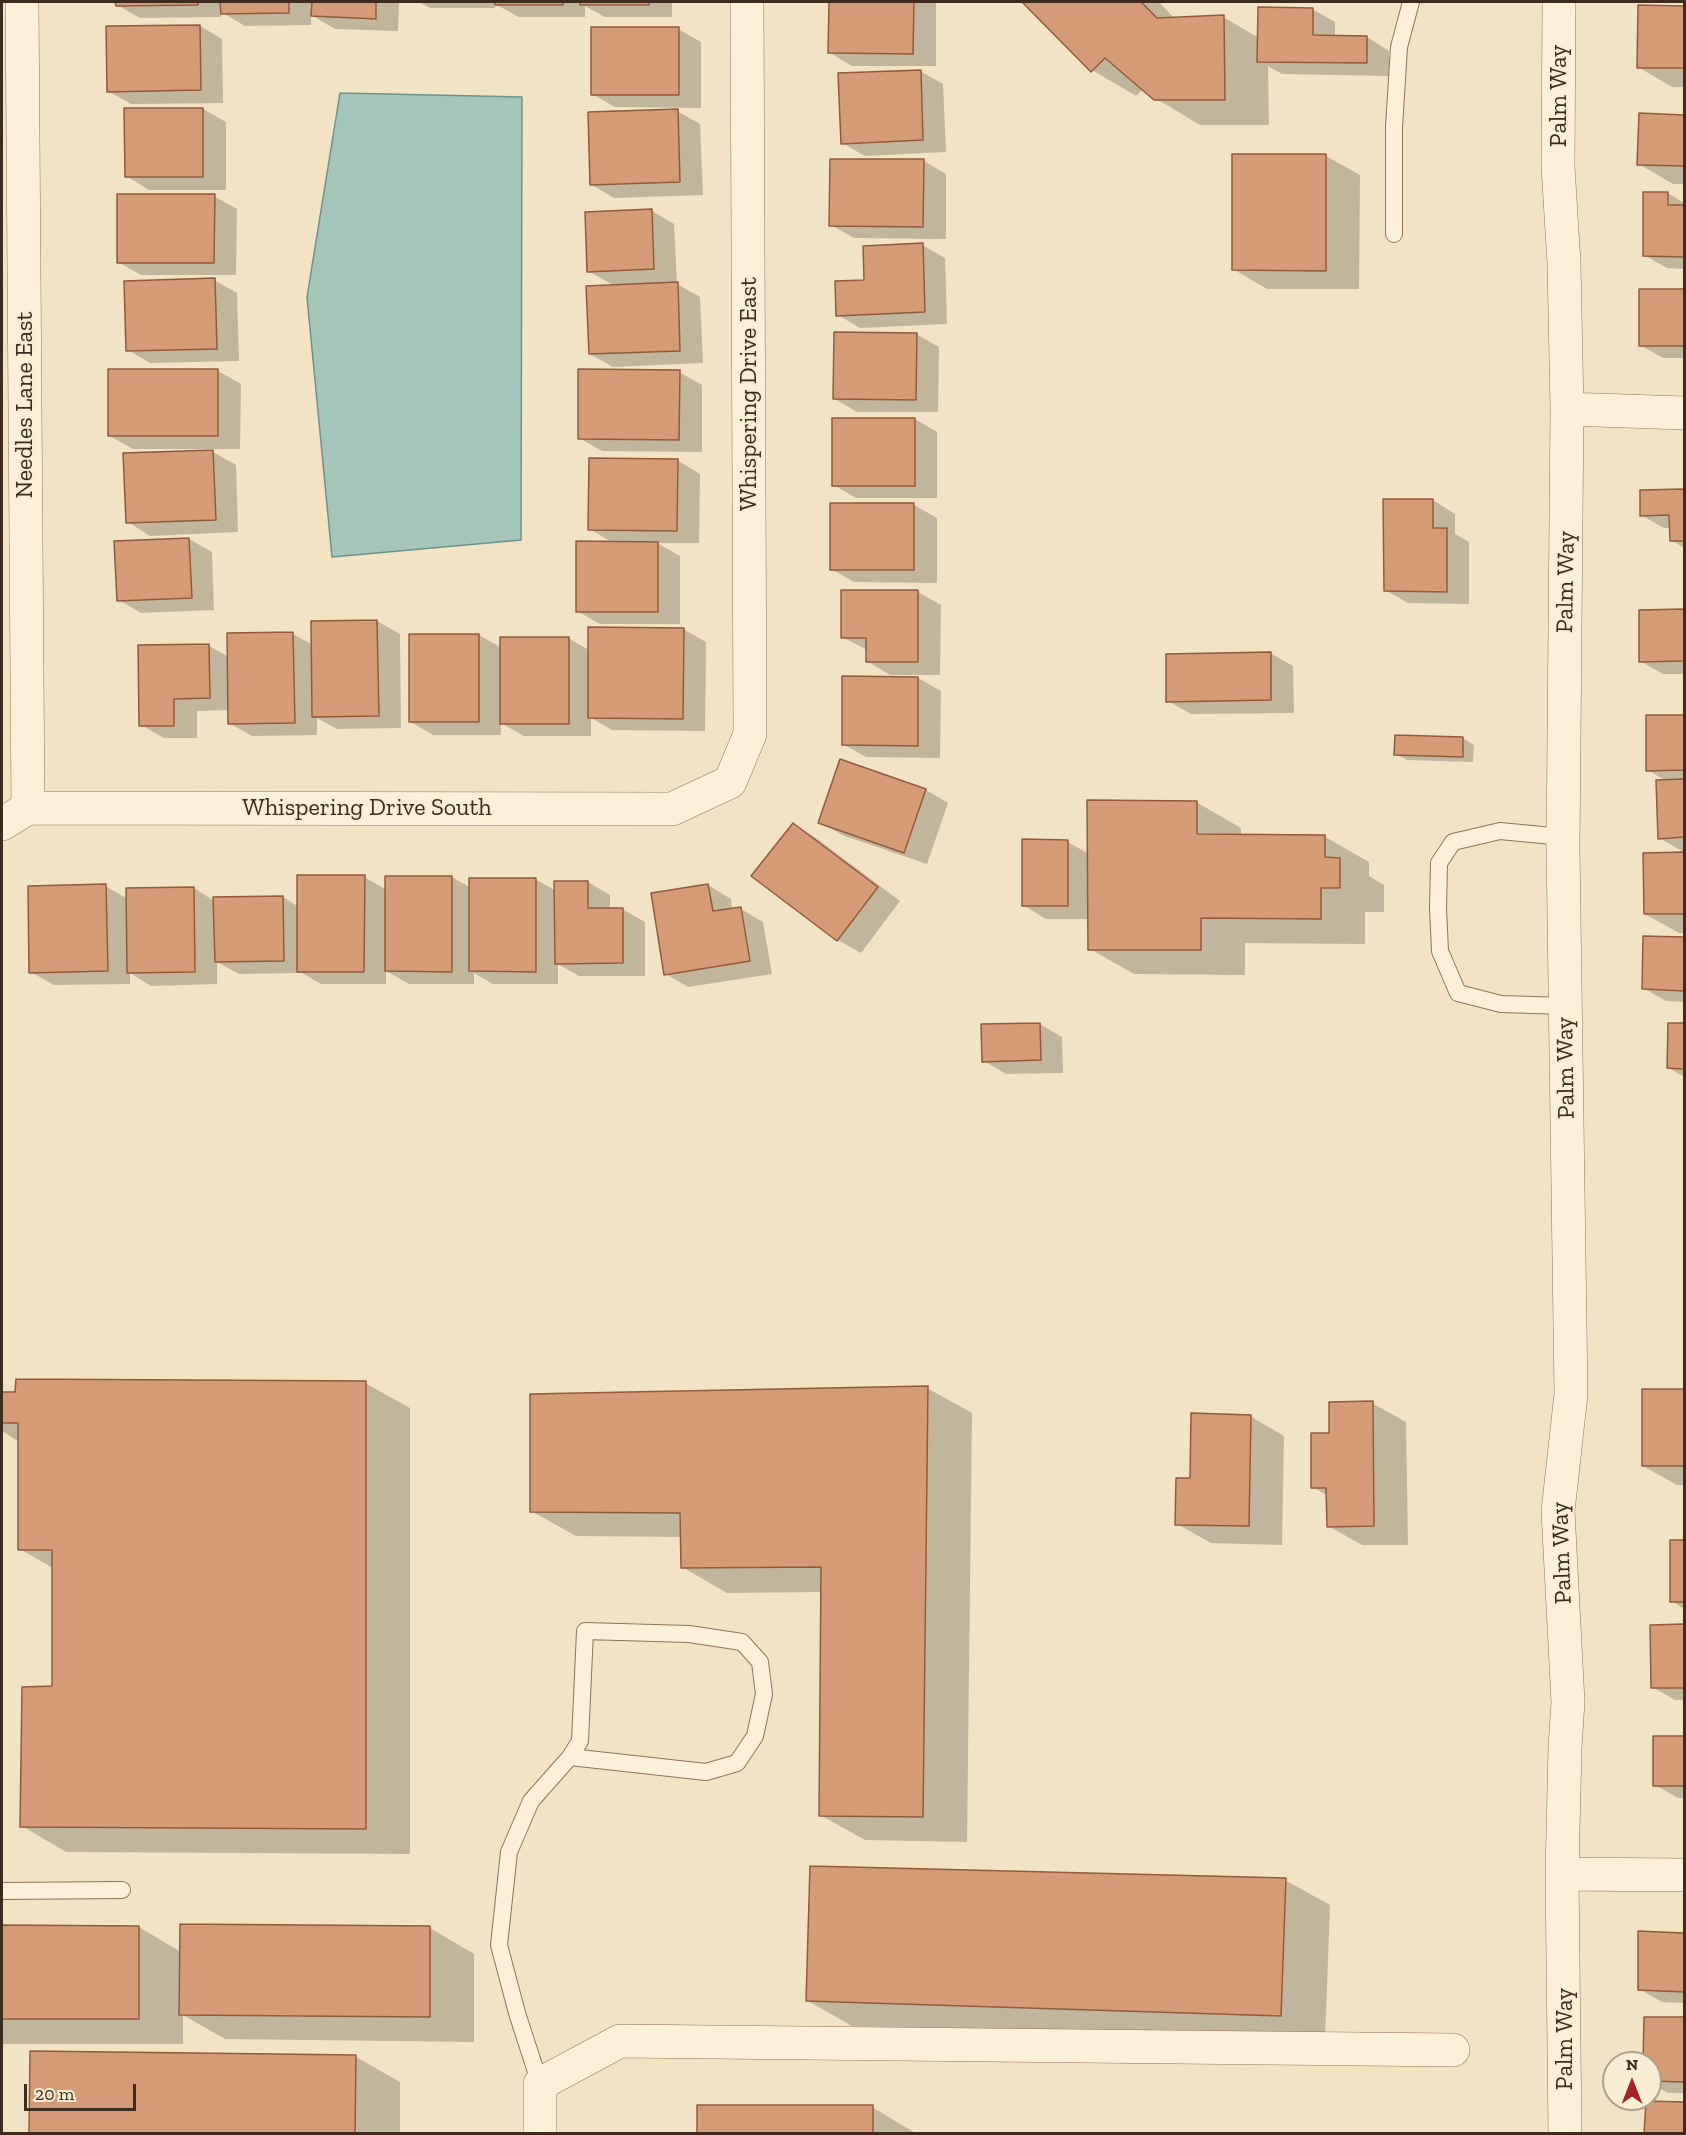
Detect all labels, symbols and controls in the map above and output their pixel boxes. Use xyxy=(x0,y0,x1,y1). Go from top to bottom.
street label: Palm Way xyxy=(1545,45,1573,147)
street label: Whispering Drive East xyxy=(735,277,763,511)
street label: Needles Lane East xyxy=(11,312,39,498)
street label: Palm Way xyxy=(1551,531,1581,633)
street label: Whispering Drive South xyxy=(242,794,492,822)
street label: Palm Way xyxy=(1551,1017,1581,1119)
street label: Palm Way xyxy=(1546,1501,1578,1605)
street label: Palm Way xyxy=(1551,1988,1579,2090)
north arrow xyxy=(1602,2051,1662,2111)
text: N xyxy=(1626,2055,1638,2074)
scale bar xyxy=(27,2072,140,2110)
text: 20 m xyxy=(35,2083,74,2105)

